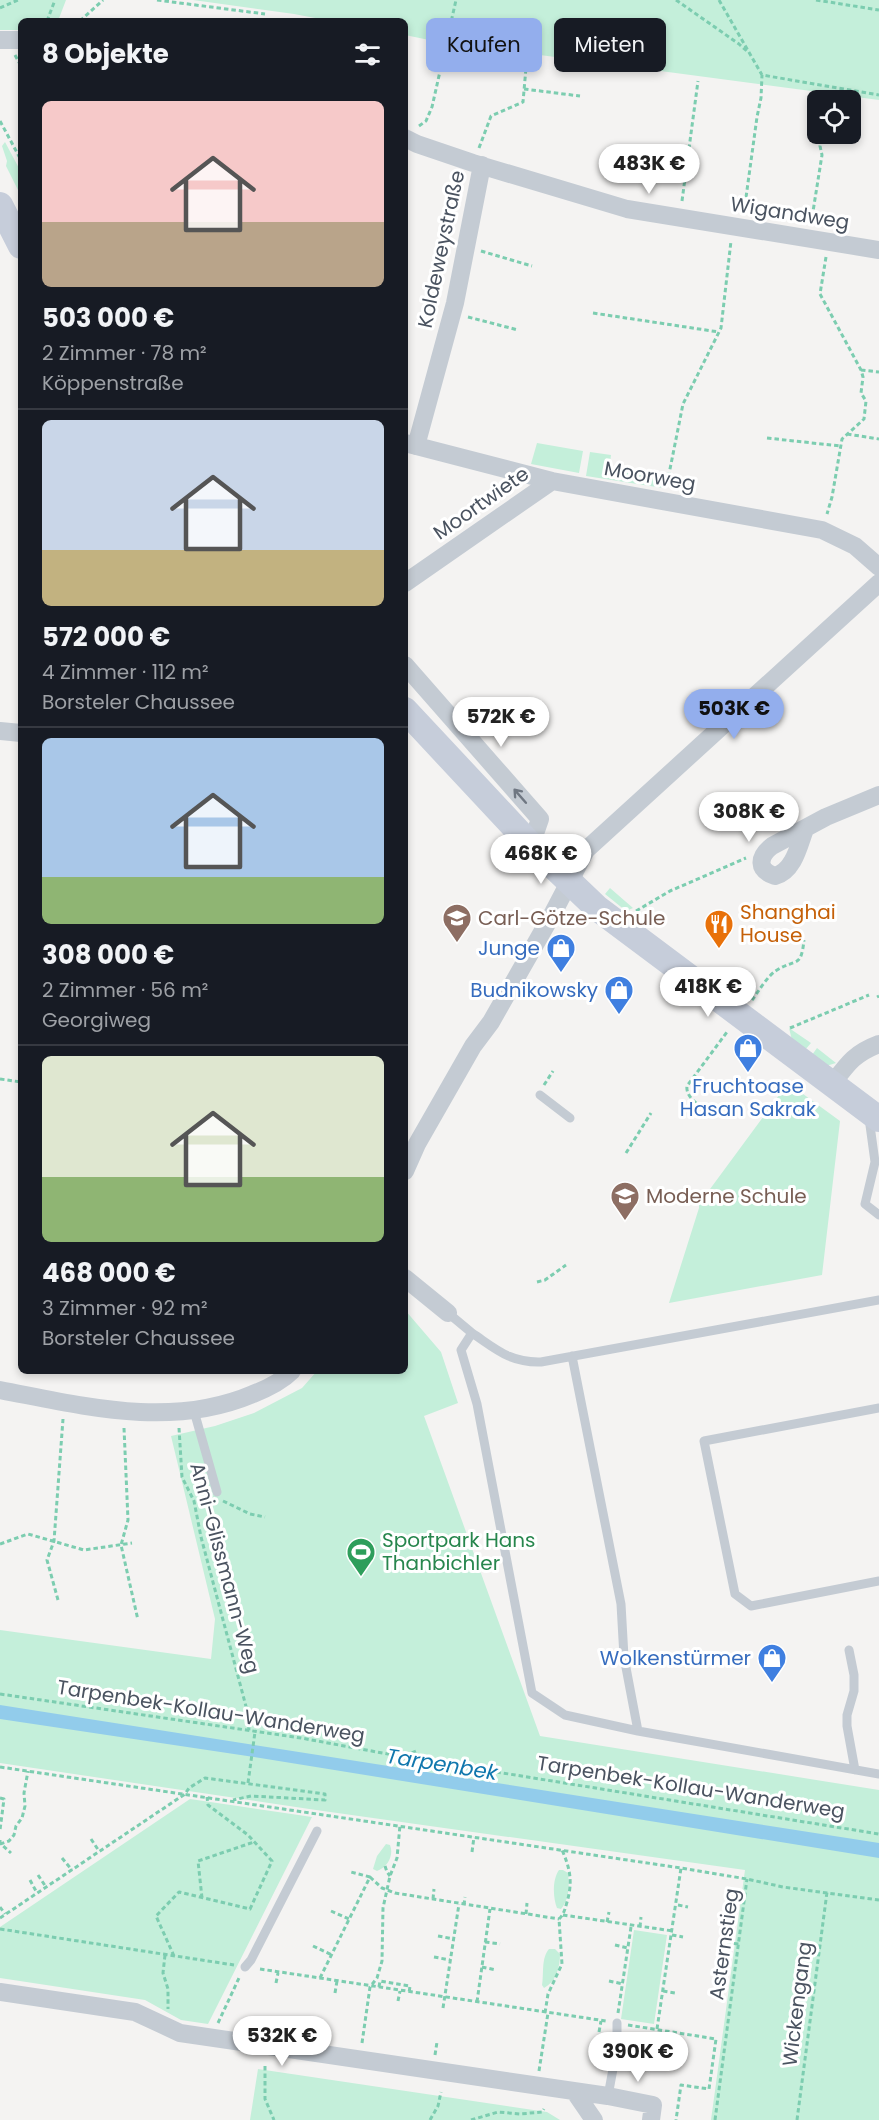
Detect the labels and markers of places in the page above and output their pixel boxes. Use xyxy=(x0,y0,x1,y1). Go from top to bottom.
pin: 483K € xyxy=(600,144,698,195)
pin: 503K € xyxy=(685,689,783,740)
pin: 572K € xyxy=(452,697,550,748)
pin: 308K € xyxy=(700,792,798,843)
pin: 468K € xyxy=(492,834,590,885)
place label: Shanghai House xyxy=(740,898,836,949)
school or university icon: Carl-Götze-Schule xyxy=(441,902,473,944)
place label: Carl-Götze-Schule xyxy=(478,904,665,932)
restaurant icon: Shanghai House xyxy=(703,908,735,950)
shop icon: Junge xyxy=(545,932,577,974)
place label: Junge xyxy=(478,934,540,962)
pin: 418K € xyxy=(659,967,757,1018)
shop icon: Budnikowsky xyxy=(603,974,635,1016)
place label: Budnikowsky xyxy=(470,976,598,1004)
shop icon: Fruchtoase Hasan Sakrak xyxy=(732,1032,764,1074)
place label: Fruchtoase Hasan Sakrak xyxy=(680,1072,817,1123)
school or university icon: Moderne Schule xyxy=(609,1180,641,1222)
place label: Moderne Schule xyxy=(646,1182,807,1210)
place label: Sportpark Hans Thanbichler xyxy=(382,1526,536,1577)
sports icon: Sportpark Hans Thanbichler xyxy=(345,1536,377,1578)
shop icon: Wolkenstürmer xyxy=(756,1642,788,1684)
place label: Wolkenstürmer xyxy=(600,1644,751,1672)
pin: 532K € xyxy=(233,2016,331,2067)
pin: 390K € xyxy=(589,2032,687,2083)

